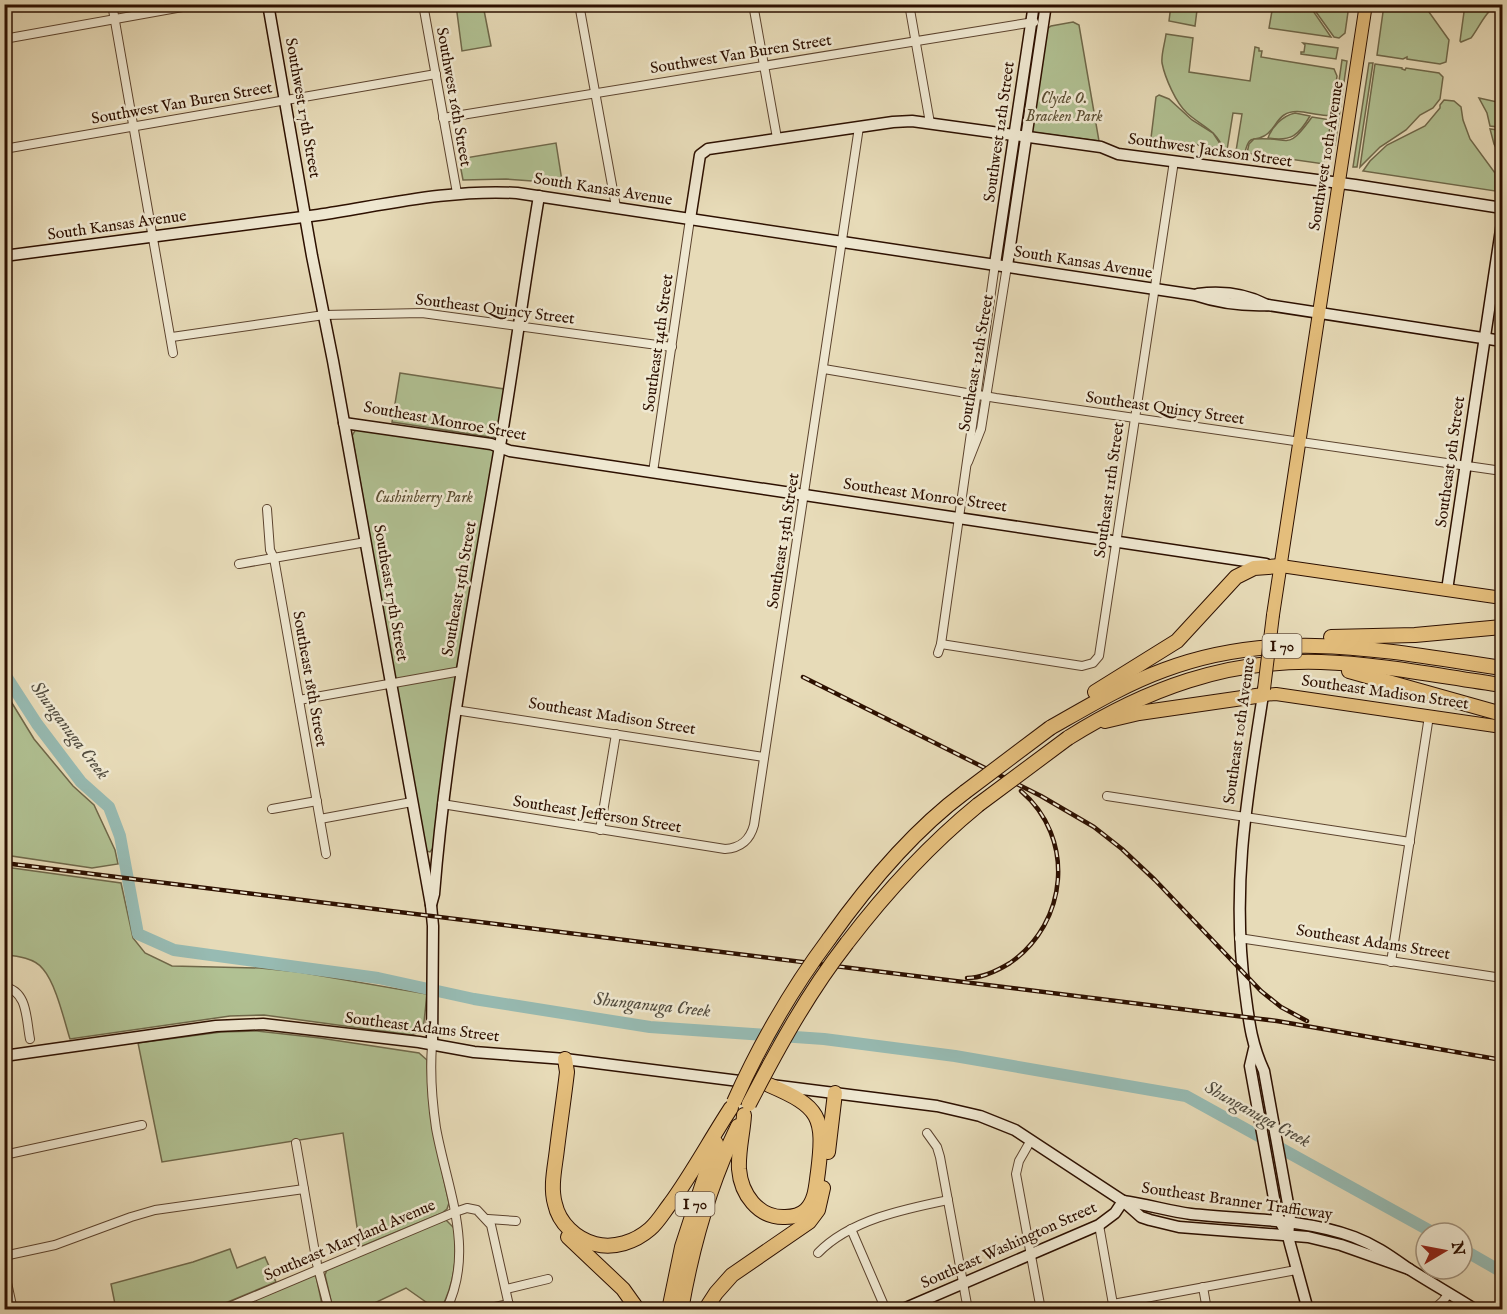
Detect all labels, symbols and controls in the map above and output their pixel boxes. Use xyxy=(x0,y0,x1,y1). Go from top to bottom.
street label: Southwest 16th Street xyxy=(431,26,475,169)
street label: Southwest Van Buren Street xyxy=(649,31,834,79)
street label: Southwest 17th Street xyxy=(280,36,324,180)
street label: Southwest 12th Street xyxy=(980,60,1020,204)
street label: Southwest Van Buren Street xyxy=(90,78,275,130)
street label: Southwest 10th Avenue xyxy=(1305,80,1349,232)
park label: Clyde O. Bracken Park xyxy=(1025,89,1103,127)
street label: Southwest Jackson Street xyxy=(1127,130,1294,172)
street label: South Kansas Avenue xyxy=(532,169,674,211)
street label: South Kansas Avenue xyxy=(46,206,188,246)
street label: South Kansas Avenue xyxy=(1012,242,1154,284)
street label: Southeast 14th Street xyxy=(639,272,679,413)
street label: Southeast Quincy Street xyxy=(414,290,576,330)
street label: Southeast 12th Street xyxy=(955,293,999,433)
street label: Southeast Quincy Street xyxy=(1084,388,1246,430)
street label: Southeast 9th Street xyxy=(1432,395,1470,529)
street label: Southeast Monroe Street xyxy=(362,398,528,446)
street label: Southeast 11th Street xyxy=(1091,420,1130,559)
street label: Southeast 13th Street xyxy=(763,471,805,610)
street label: Southeast Monroe Street xyxy=(842,475,1009,517)
park label: Cushinberry Park xyxy=(375,488,474,508)
street label: Southeast 15th Street xyxy=(438,519,482,658)
street label: Southeast 17th Street xyxy=(368,523,412,663)
street label: Southeast 18th Street xyxy=(287,610,331,749)
road number: I 70 xyxy=(1262,634,1302,658)
street label: Southeast 10th Avenue xyxy=(1220,656,1260,806)
street label: Southeast Madison Street xyxy=(1300,671,1470,715)
water label: Shunganuga Creek xyxy=(24,677,114,785)
street label: Southeast Madison Street xyxy=(527,694,697,740)
street label: Southeast Jefferson Street xyxy=(511,792,683,838)
street label: Southeast Adams Street xyxy=(1295,921,1452,965)
water label: Shunganuga Creek xyxy=(592,988,712,1024)
street label: Southeast Adams Street xyxy=(344,1009,501,1047)
water label: Shunganuga Creek xyxy=(1200,1076,1314,1154)
street label: Southeast Branner Trafficway xyxy=(1140,1179,1334,1225)
road number: I 70 xyxy=(676,1192,714,1216)
street label: Southeast Maryland Avenue xyxy=(261,1196,439,1286)
street label: Southeast Washington Street xyxy=(918,1198,1101,1294)
north arrow xyxy=(1414,1221,1474,1281)
text: N xyxy=(1446,1239,1468,1257)

